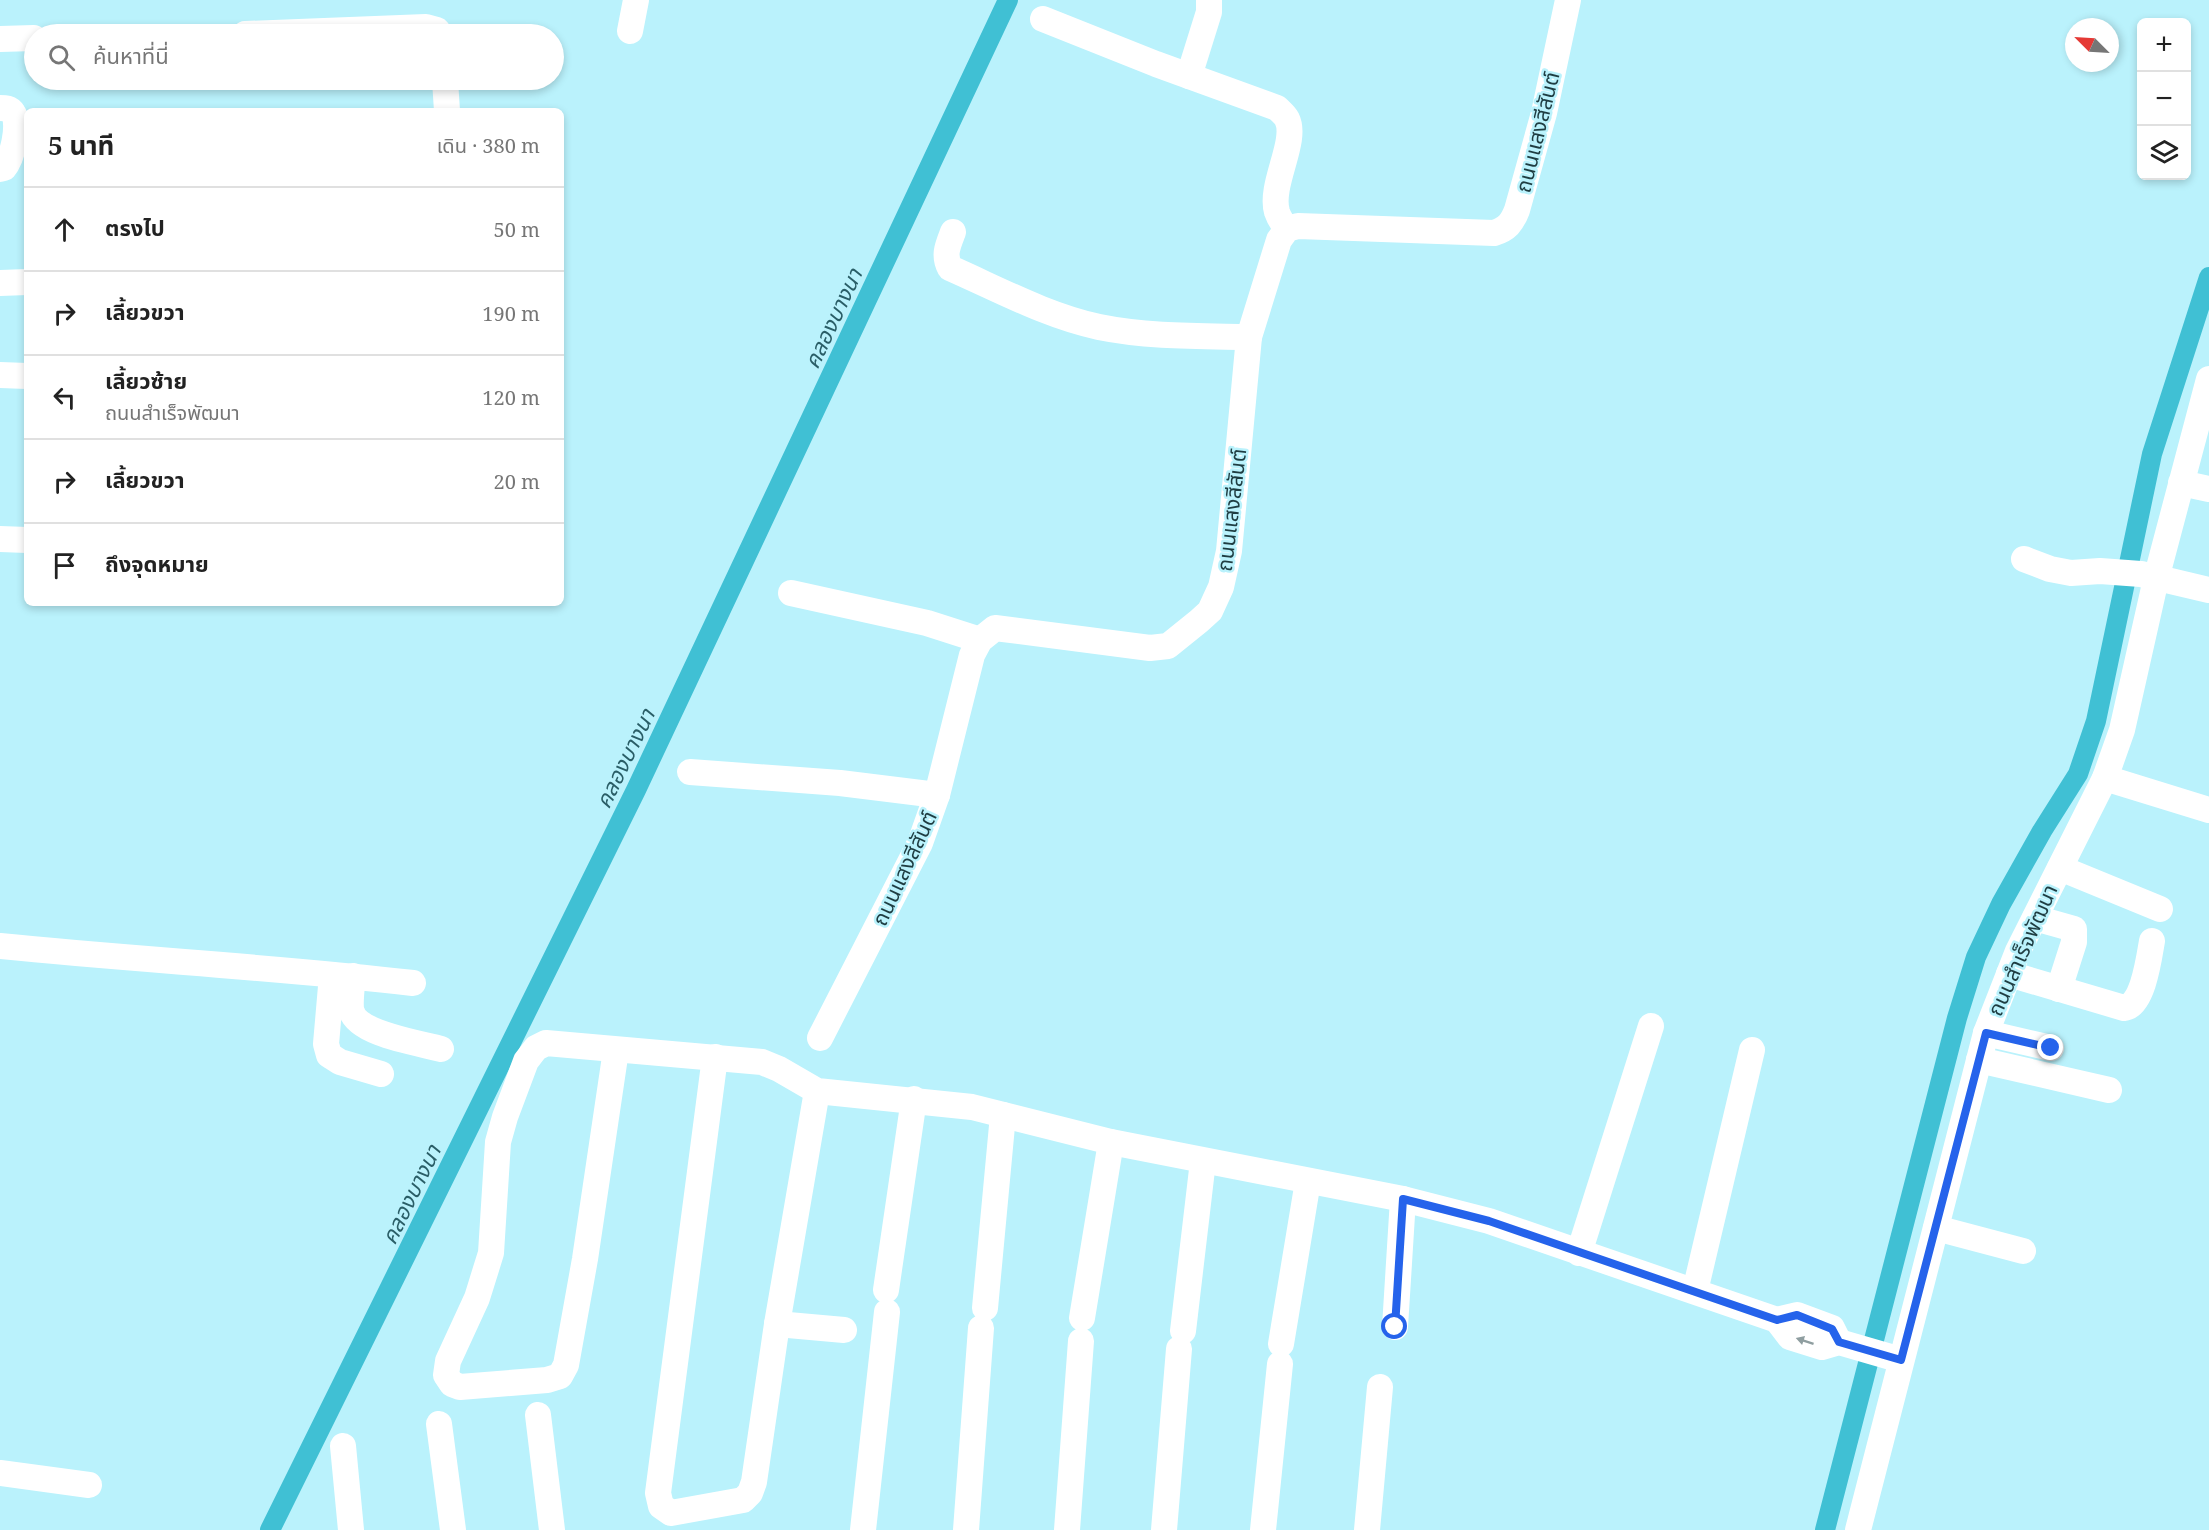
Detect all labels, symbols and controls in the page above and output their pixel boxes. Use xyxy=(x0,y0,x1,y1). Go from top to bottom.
north arrow xyxy=(2065,18,2119,72)
map controls xyxy=(2137,18,2191,180)
button: + xyxy=(2137,18,2191,72)
search box xyxy=(24,24,564,90)
text: ค้นหาที่นี่ xyxy=(93,40,169,70)
icon: search xyxy=(45,41,78,74)
street label: ถนนแสงสีสันต์ xyxy=(1508,69,1566,195)
button: − xyxy=(2137,72,2191,126)
button: layers xyxy=(2137,126,2191,180)
text: 5 นาที xyxy=(48,127,114,163)
text: เดิน · 380 m xyxy=(437,132,540,159)
text: ตรงไป xyxy=(105,212,165,242)
icon: ahead xyxy=(48,213,81,246)
text: 50 m xyxy=(494,216,540,243)
water label: คลองบางนา xyxy=(796,262,869,373)
text: เลี้ยวขวา xyxy=(105,296,185,326)
icon: right xyxy=(48,297,81,330)
text: 190 m xyxy=(482,300,540,327)
text: เลี้ยวซ้าย xyxy=(105,365,187,395)
icon: left xyxy=(48,381,81,414)
text: 120 m xyxy=(482,384,540,411)
text: ถนนสำเร็จพัฒนา xyxy=(105,399,240,426)
street label: ถนนแสงสีสันต์ xyxy=(1210,447,1252,573)
text: เลี้ยวขวา xyxy=(105,464,185,494)
icon: right xyxy=(48,465,81,498)
text: 20 m xyxy=(494,468,540,495)
text: ถึงจุดหมาย xyxy=(105,548,209,578)
icon: arrive xyxy=(48,549,81,582)
water label: คลองบางนา xyxy=(587,702,661,813)
street label: ถนนแสงสีสันต์ xyxy=(865,806,943,930)
street label: ถนนสำเร็จพัฒนา xyxy=(1980,880,2064,1020)
route end xyxy=(2037,1034,2063,1060)
water label: คลองบางนา xyxy=(373,1138,447,1249)
route start xyxy=(1381,1313,1407,1339)
one-way arrow xyxy=(1796,1336,1814,1346)

